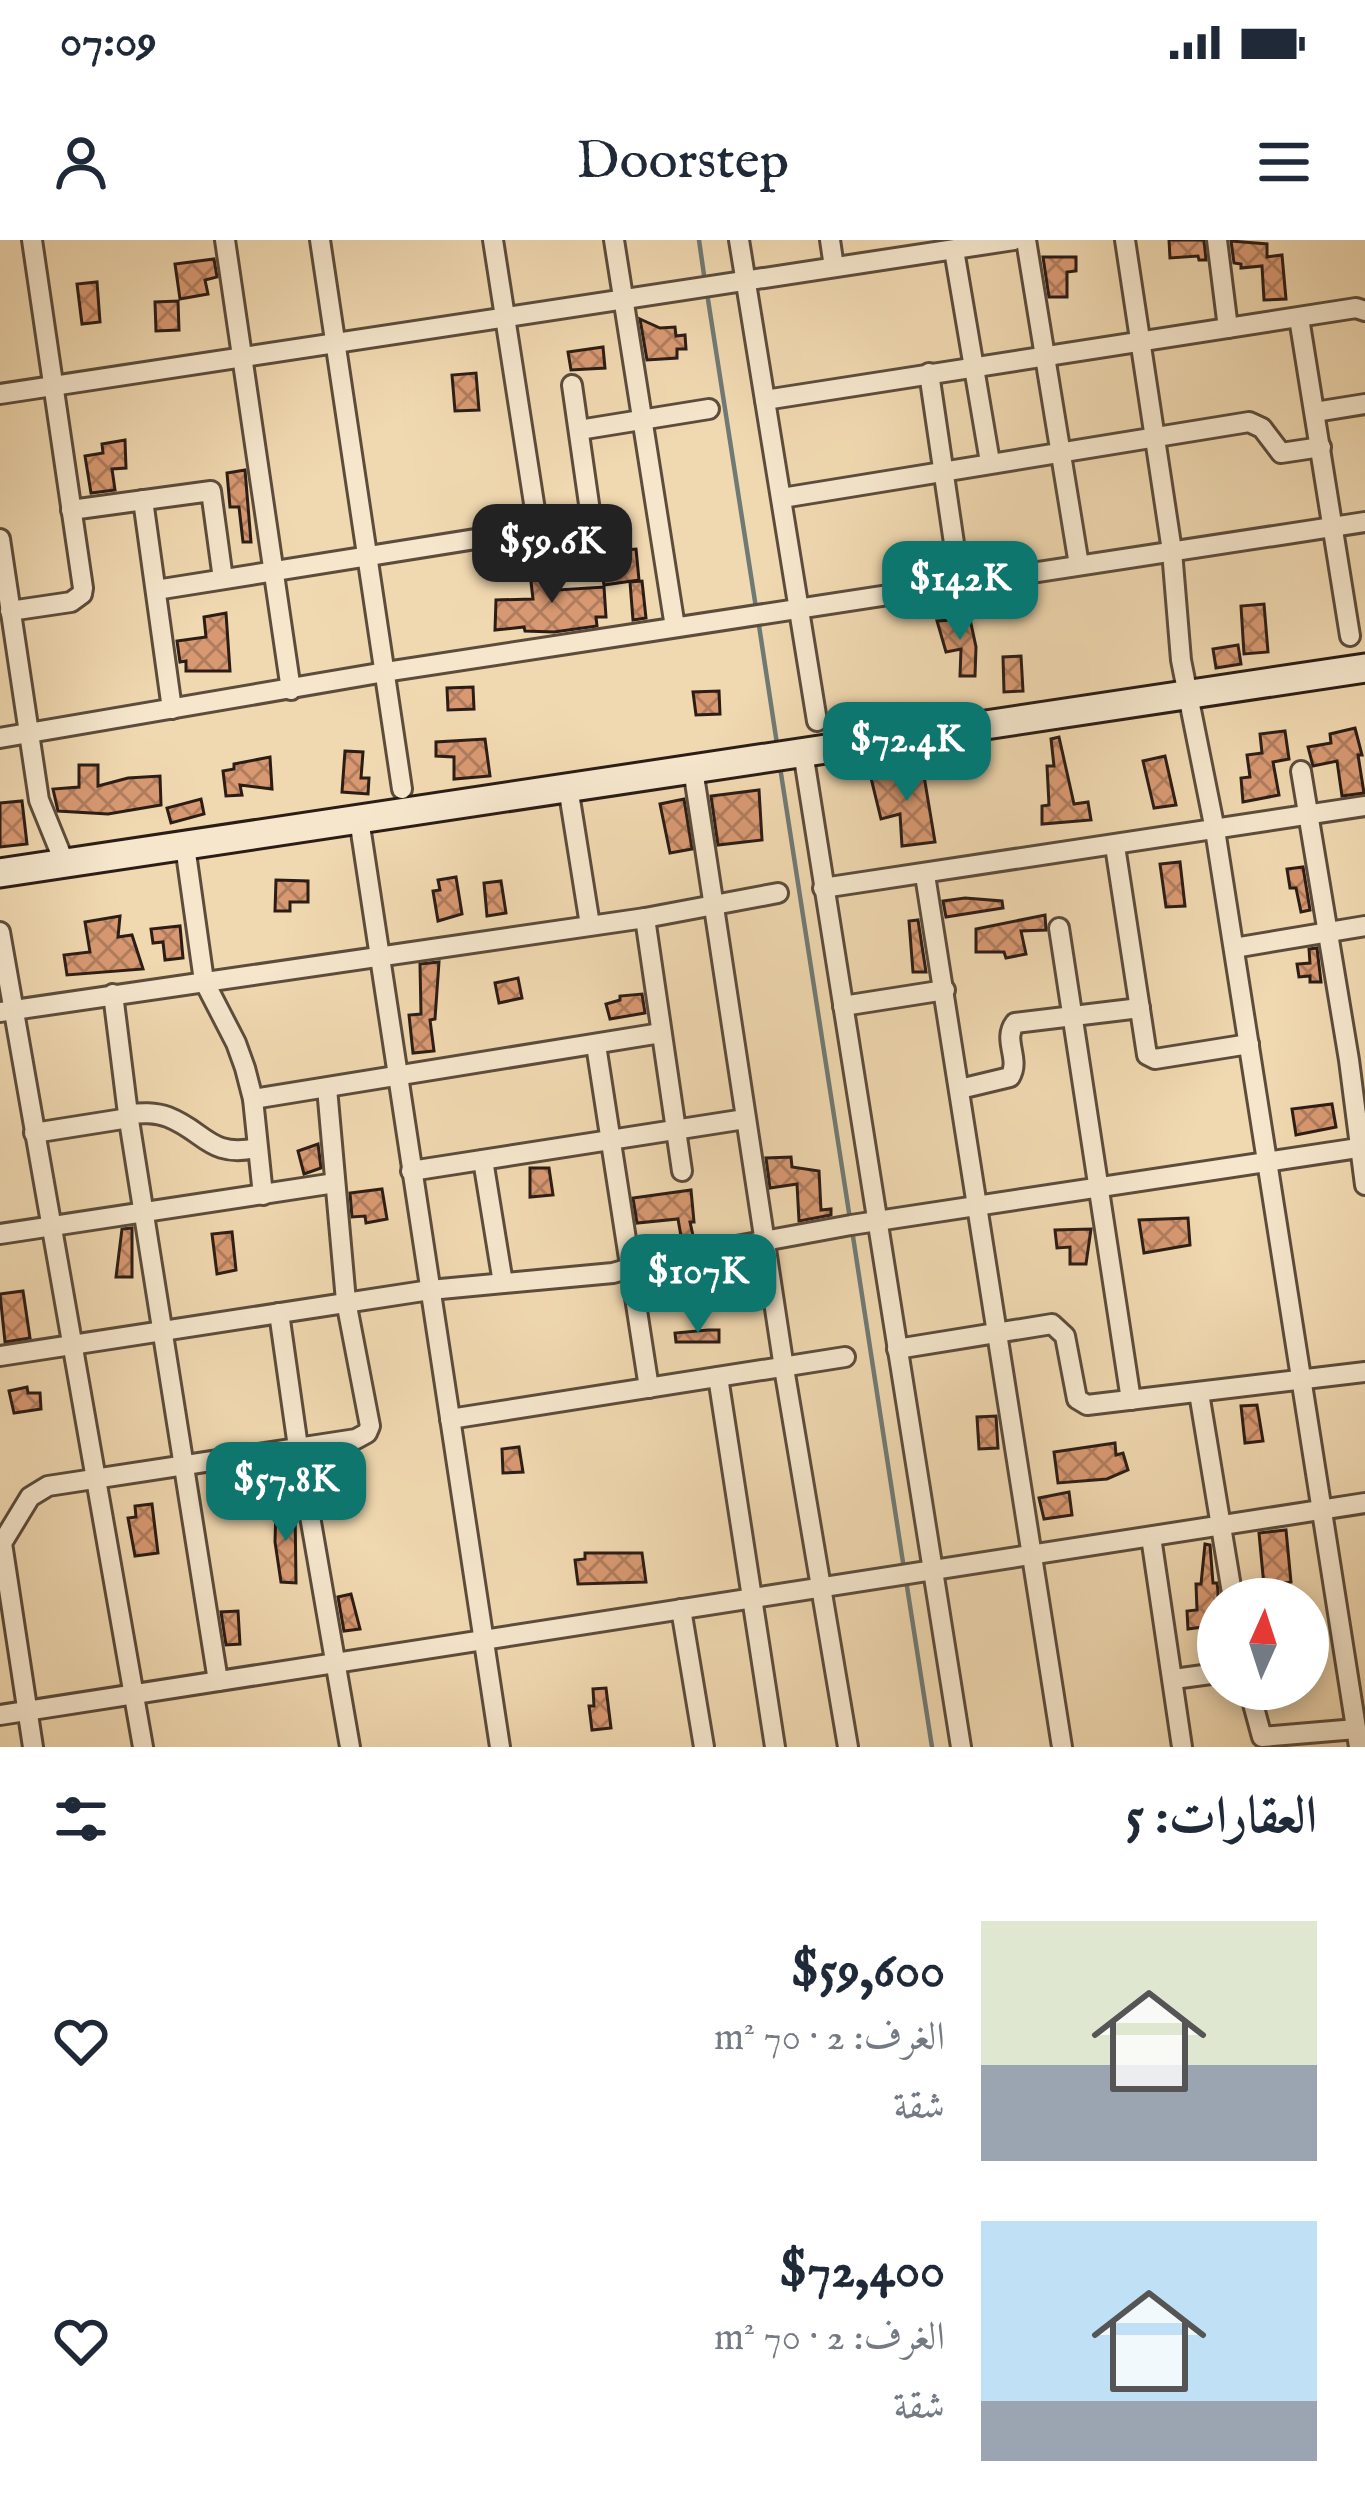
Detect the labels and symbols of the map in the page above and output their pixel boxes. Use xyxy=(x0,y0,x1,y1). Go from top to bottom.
pin: $59.6K xyxy=(454,504,650,606)
pin: $142K xyxy=(876,541,1044,643)
pin: $72.4K xyxy=(809,702,1005,804)
pin: $107K xyxy=(614,1234,782,1336)
pin: $57.8K xyxy=(188,1442,384,1544)
north arrow xyxy=(1197,1578,1329,1710)

